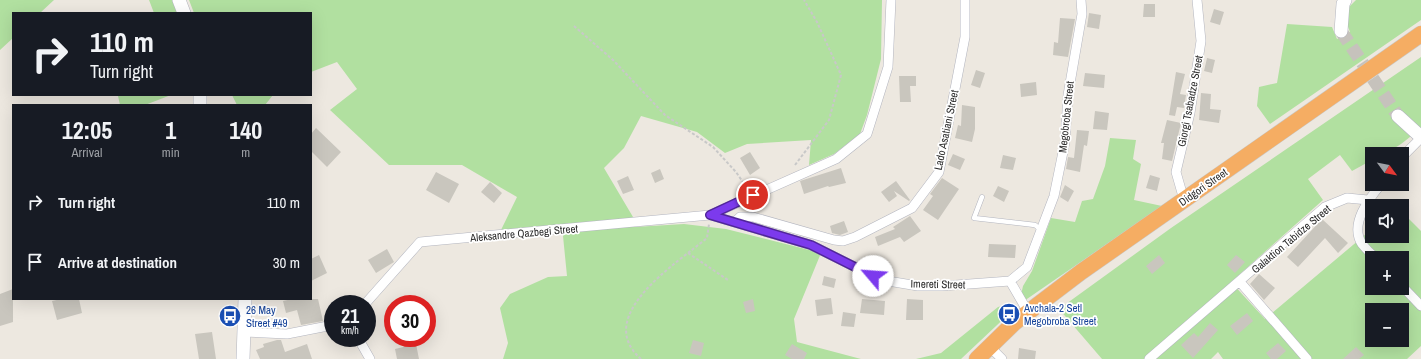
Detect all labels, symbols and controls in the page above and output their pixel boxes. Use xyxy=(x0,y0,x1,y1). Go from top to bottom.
text: 110 m xyxy=(90,23,154,61)
icon: right xyxy=(24,28,76,80)
street label: Giorgi Tsabadze Street xyxy=(1174,54,1206,148)
text: Turn right xyxy=(90,59,153,84)
street label: Megobroba Street xyxy=(1055,80,1077,154)
street label: Lado Asatiani Street xyxy=(931,88,961,171)
text: 12:05 xyxy=(62,114,112,146)
text: 1 xyxy=(165,114,176,146)
text: 140 xyxy=(229,114,262,146)
text: Arrival xyxy=(72,144,102,161)
text: min xyxy=(162,144,180,161)
text: m xyxy=(241,144,250,161)
north arrow xyxy=(1365,147,1409,191)
map controls xyxy=(1365,147,1409,347)
street label: Didgori Street xyxy=(1176,165,1230,209)
pin xyxy=(736,178,770,212)
icon: arrive xyxy=(742,184,764,206)
icon: right xyxy=(24,191,46,213)
text: Turn right xyxy=(58,192,115,213)
text: 110 m xyxy=(267,192,300,213)
button: sound xyxy=(1365,199,1409,243)
street label: Galaktion Tabidze Street xyxy=(1248,201,1334,276)
street label: Aleksandre Qazbegi Street xyxy=(468,221,579,245)
icon: arrive xyxy=(24,251,46,273)
button: + xyxy=(1365,251,1409,295)
text: Arrive at destination xyxy=(58,252,177,273)
text: 30 m xyxy=(273,252,300,273)
position arrow xyxy=(852,255,894,297)
street label: Imereti Street xyxy=(911,277,966,291)
speed limit sign: 30 xyxy=(384,295,436,347)
bus stop icon: Avchala-2 Setl Megobroba Street xyxy=(996,301,1022,327)
place label: Avchala-2 Setl Megobroba Street xyxy=(1023,301,1097,328)
text: 21 xyxy=(341,302,359,329)
bus stop icon: 26 May Street #49 xyxy=(217,303,243,329)
place label: 26 May Street #49 xyxy=(246,303,288,330)
button: − xyxy=(1365,303,1409,347)
text: km/h xyxy=(341,324,359,337)

